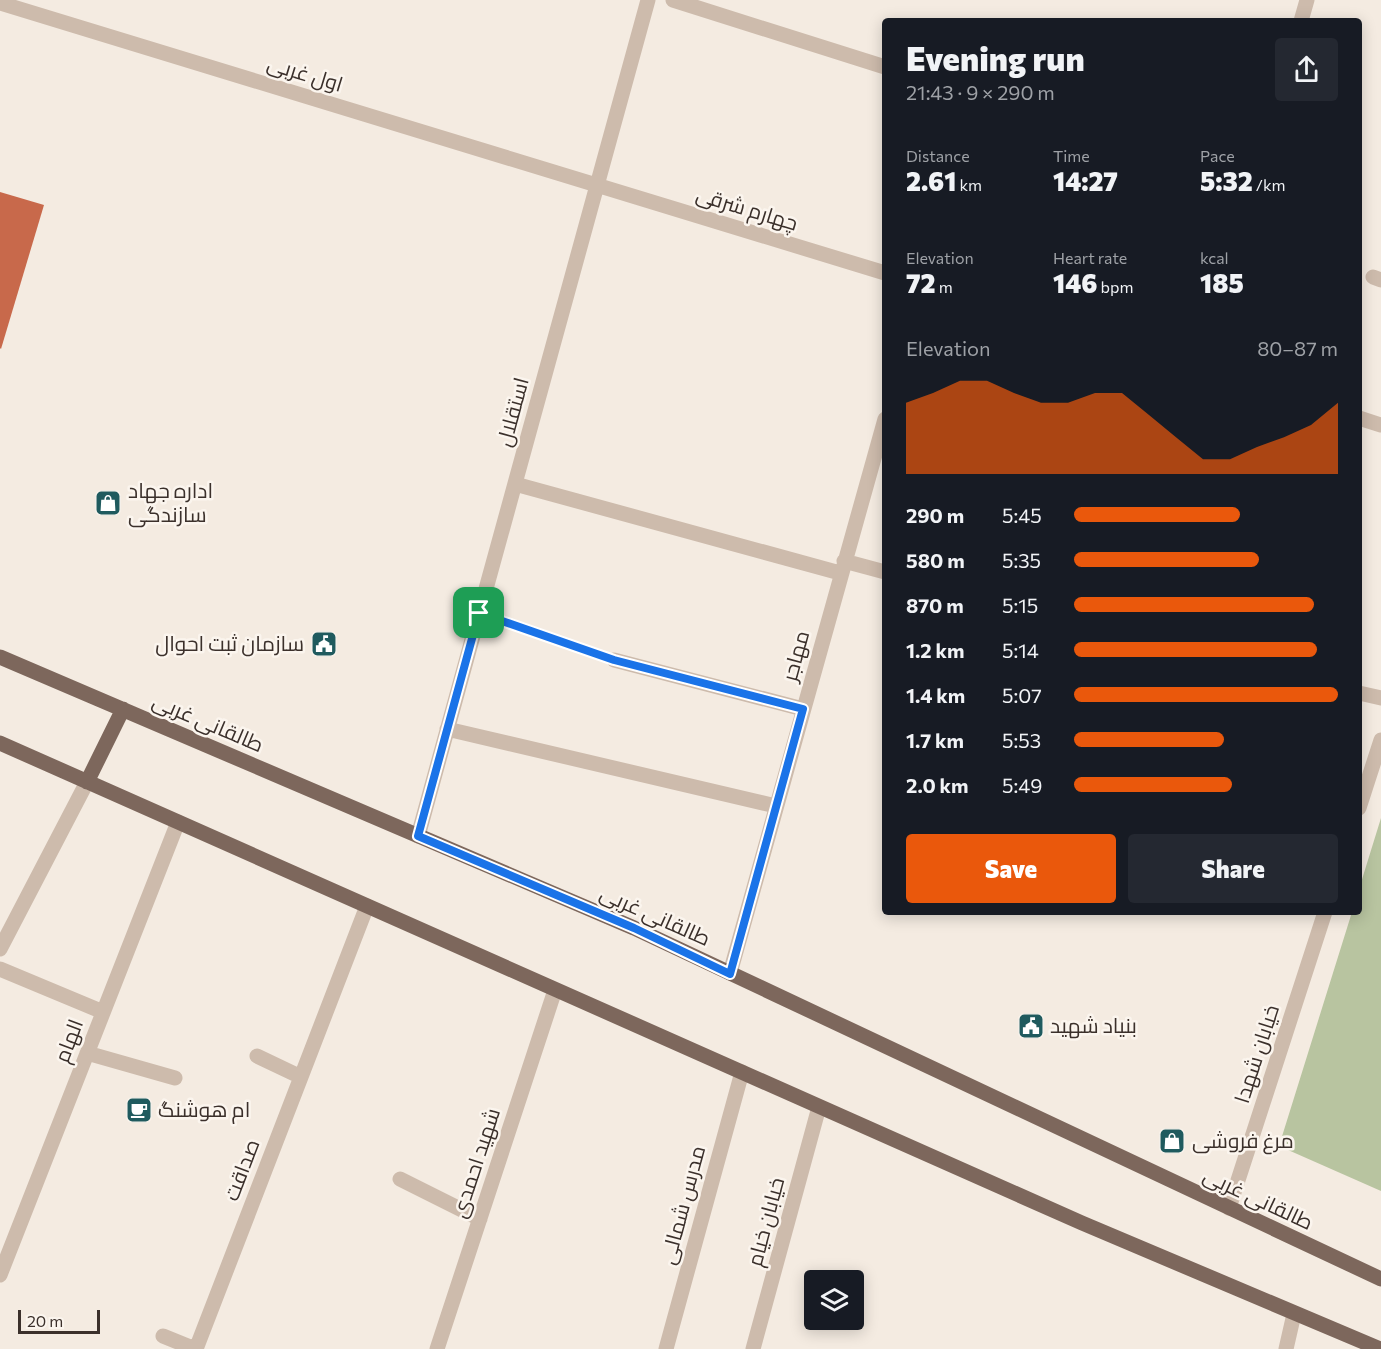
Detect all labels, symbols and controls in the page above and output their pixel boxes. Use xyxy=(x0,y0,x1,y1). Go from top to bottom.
text: Evening run xyxy=(906,37,1085,78)
button: share xyxy=(1275,38,1338,101)
street label: اول غربی xyxy=(264,49,346,98)
text: 21:43 · 9 × 290 m xyxy=(906,80,1055,104)
text: Distance xyxy=(906,146,970,165)
text: Time xyxy=(1053,146,1090,165)
text: Pace xyxy=(1200,146,1235,165)
text: 2.61 xyxy=(906,165,956,196)
text: 14:27 xyxy=(1053,165,1118,196)
text: 5:32 xyxy=(1200,165,1253,196)
text: km xyxy=(956,175,982,194)
text: /km xyxy=(1253,175,1286,194)
street label: چهارم شرقی xyxy=(693,180,801,238)
text: Elevation xyxy=(906,248,974,267)
text: Heart rate xyxy=(1053,248,1127,267)
text: kcal xyxy=(1200,248,1229,267)
text: 72 xyxy=(906,267,936,298)
text: 146 xyxy=(1053,267,1097,298)
text: 185 xyxy=(1200,267,1244,298)
text: m xyxy=(936,277,953,296)
text: bpm xyxy=(1097,277,1133,296)
text: Elevation xyxy=(906,336,991,360)
text: 80–87 m xyxy=(1257,336,1338,360)
street label: استقلال xyxy=(490,374,535,450)
place label: اداره جهاد سازندگی xyxy=(128,477,213,528)
shop icon: اداره جهاد سازندگی xyxy=(93,488,123,518)
text: 290 m xyxy=(906,503,964,527)
text: 5:45 xyxy=(1002,503,1042,527)
text: 580 m xyxy=(906,548,965,572)
text: 5:35 xyxy=(1002,548,1041,572)
pin xyxy=(453,587,504,638)
text: 870 m xyxy=(906,593,964,617)
text: 5:15 xyxy=(1002,593,1038,617)
icon: arrive xyxy=(462,596,495,629)
street label: مهاجر xyxy=(776,628,815,685)
public building icon: سازمان ثبت احوال xyxy=(309,629,339,659)
place label: سازمان ثبت احوال xyxy=(155,630,304,657)
text: 1.2 km xyxy=(906,638,964,662)
text: 5:14 xyxy=(1002,638,1039,662)
text: 1.4 km xyxy=(906,683,965,707)
text: 5:07 xyxy=(1002,683,1042,707)
street label: طالقانی غربی xyxy=(148,687,268,758)
text: 1.7 km xyxy=(906,728,964,752)
text: 5:53 xyxy=(1002,728,1041,752)
text: 2.0 km xyxy=(906,773,968,797)
text: 5:49 xyxy=(1002,773,1042,797)
button: Save xyxy=(906,834,1116,903)
button: Share xyxy=(1128,834,1338,903)
street label: طالقانی غربی xyxy=(596,879,715,952)
street label: خیابان شهدا xyxy=(1228,1001,1285,1106)
public building icon: بنیاد شهید xyxy=(1016,1011,1046,1041)
place label: بنیاد شهید xyxy=(1050,1012,1137,1039)
street label: الهام xyxy=(48,1015,90,1067)
cafe icon: ام هوشنگ xyxy=(124,1095,154,1125)
place label: ام هوشنگ xyxy=(158,1096,250,1124)
street label: شهید احمدی xyxy=(445,1104,506,1221)
shop icon: مرغ فروشی xyxy=(1157,1126,1187,1156)
place label: مرغ فروشی xyxy=(1192,1127,1294,1155)
street label: صداقت xyxy=(217,1135,264,1204)
street label: مدرس شمالی xyxy=(654,1143,711,1267)
street label: طالقانی غربی xyxy=(1199,1161,1318,1236)
street label: خیابان خیام xyxy=(741,1174,791,1270)
map controls xyxy=(804,1270,864,1330)
button: layers xyxy=(804,1270,864,1330)
scale bar xyxy=(18,1307,100,1334)
text: 20 m xyxy=(27,1311,63,1330)

